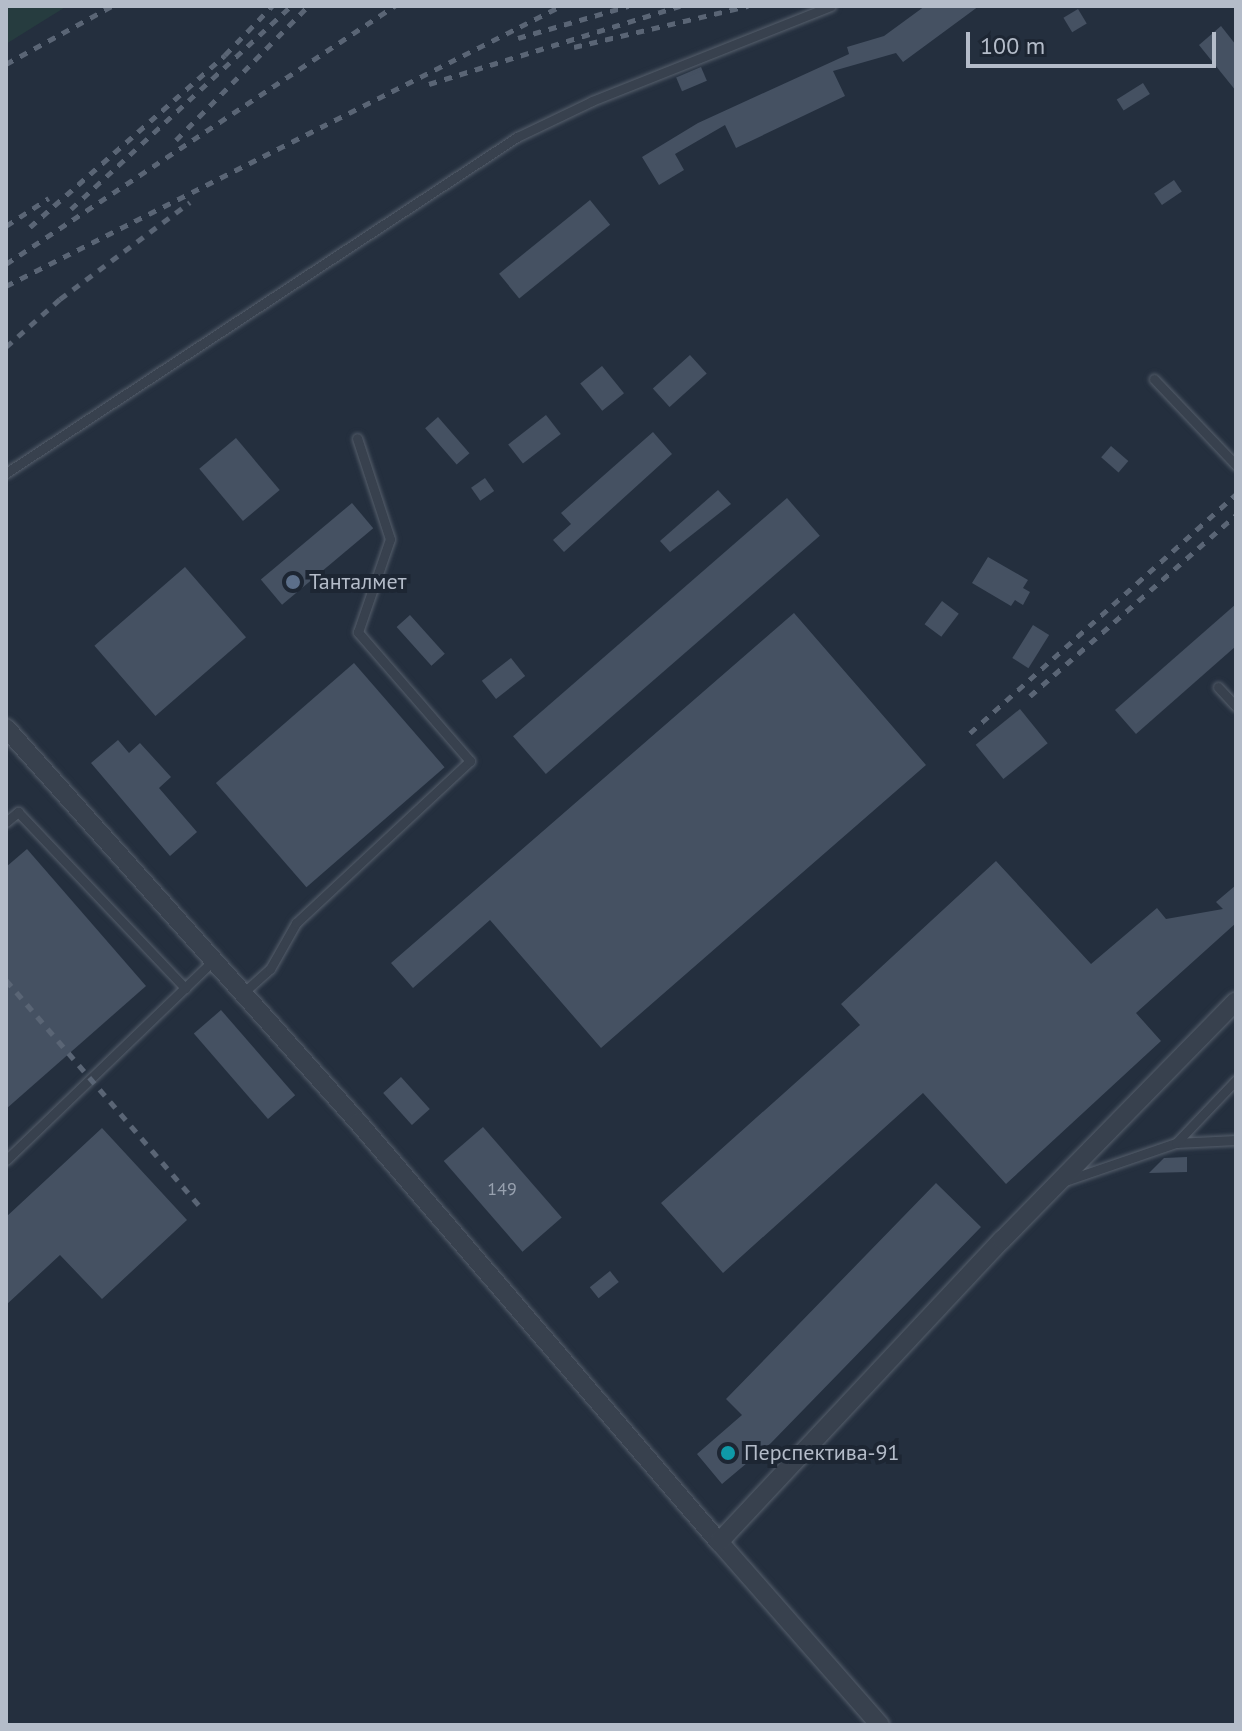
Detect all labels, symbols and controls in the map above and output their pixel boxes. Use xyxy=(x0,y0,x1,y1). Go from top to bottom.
scale bar xyxy=(970,16,1220,66)
text: 100 m xyxy=(980,30,1045,61)
place label: Танталмет xyxy=(309,569,406,595)
marker: Танталмет xyxy=(284,573,302,591)
house number: 149 xyxy=(487,1178,517,1200)
place label: Перспектива-91 xyxy=(744,1440,900,1466)
marker: Перспектива-91 xyxy=(719,1444,737,1462)

